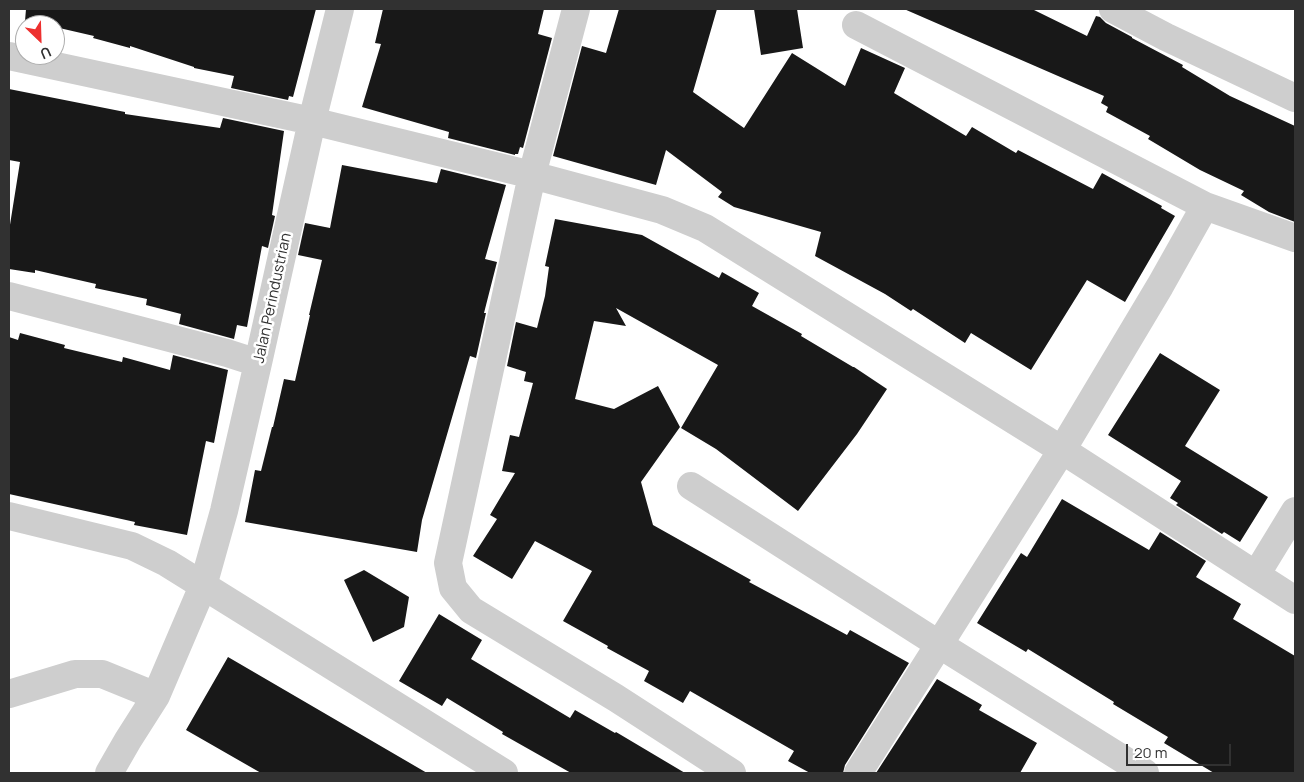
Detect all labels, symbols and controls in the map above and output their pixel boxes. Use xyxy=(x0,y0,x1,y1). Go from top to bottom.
north arrow xyxy=(15,15,65,65)
text: U xyxy=(37,43,54,64)
street label: Jalan Perindustrian xyxy=(250,231,296,365)
scale bar xyxy=(1129,734,1234,766)
text: 20 m xyxy=(1134,742,1167,763)

